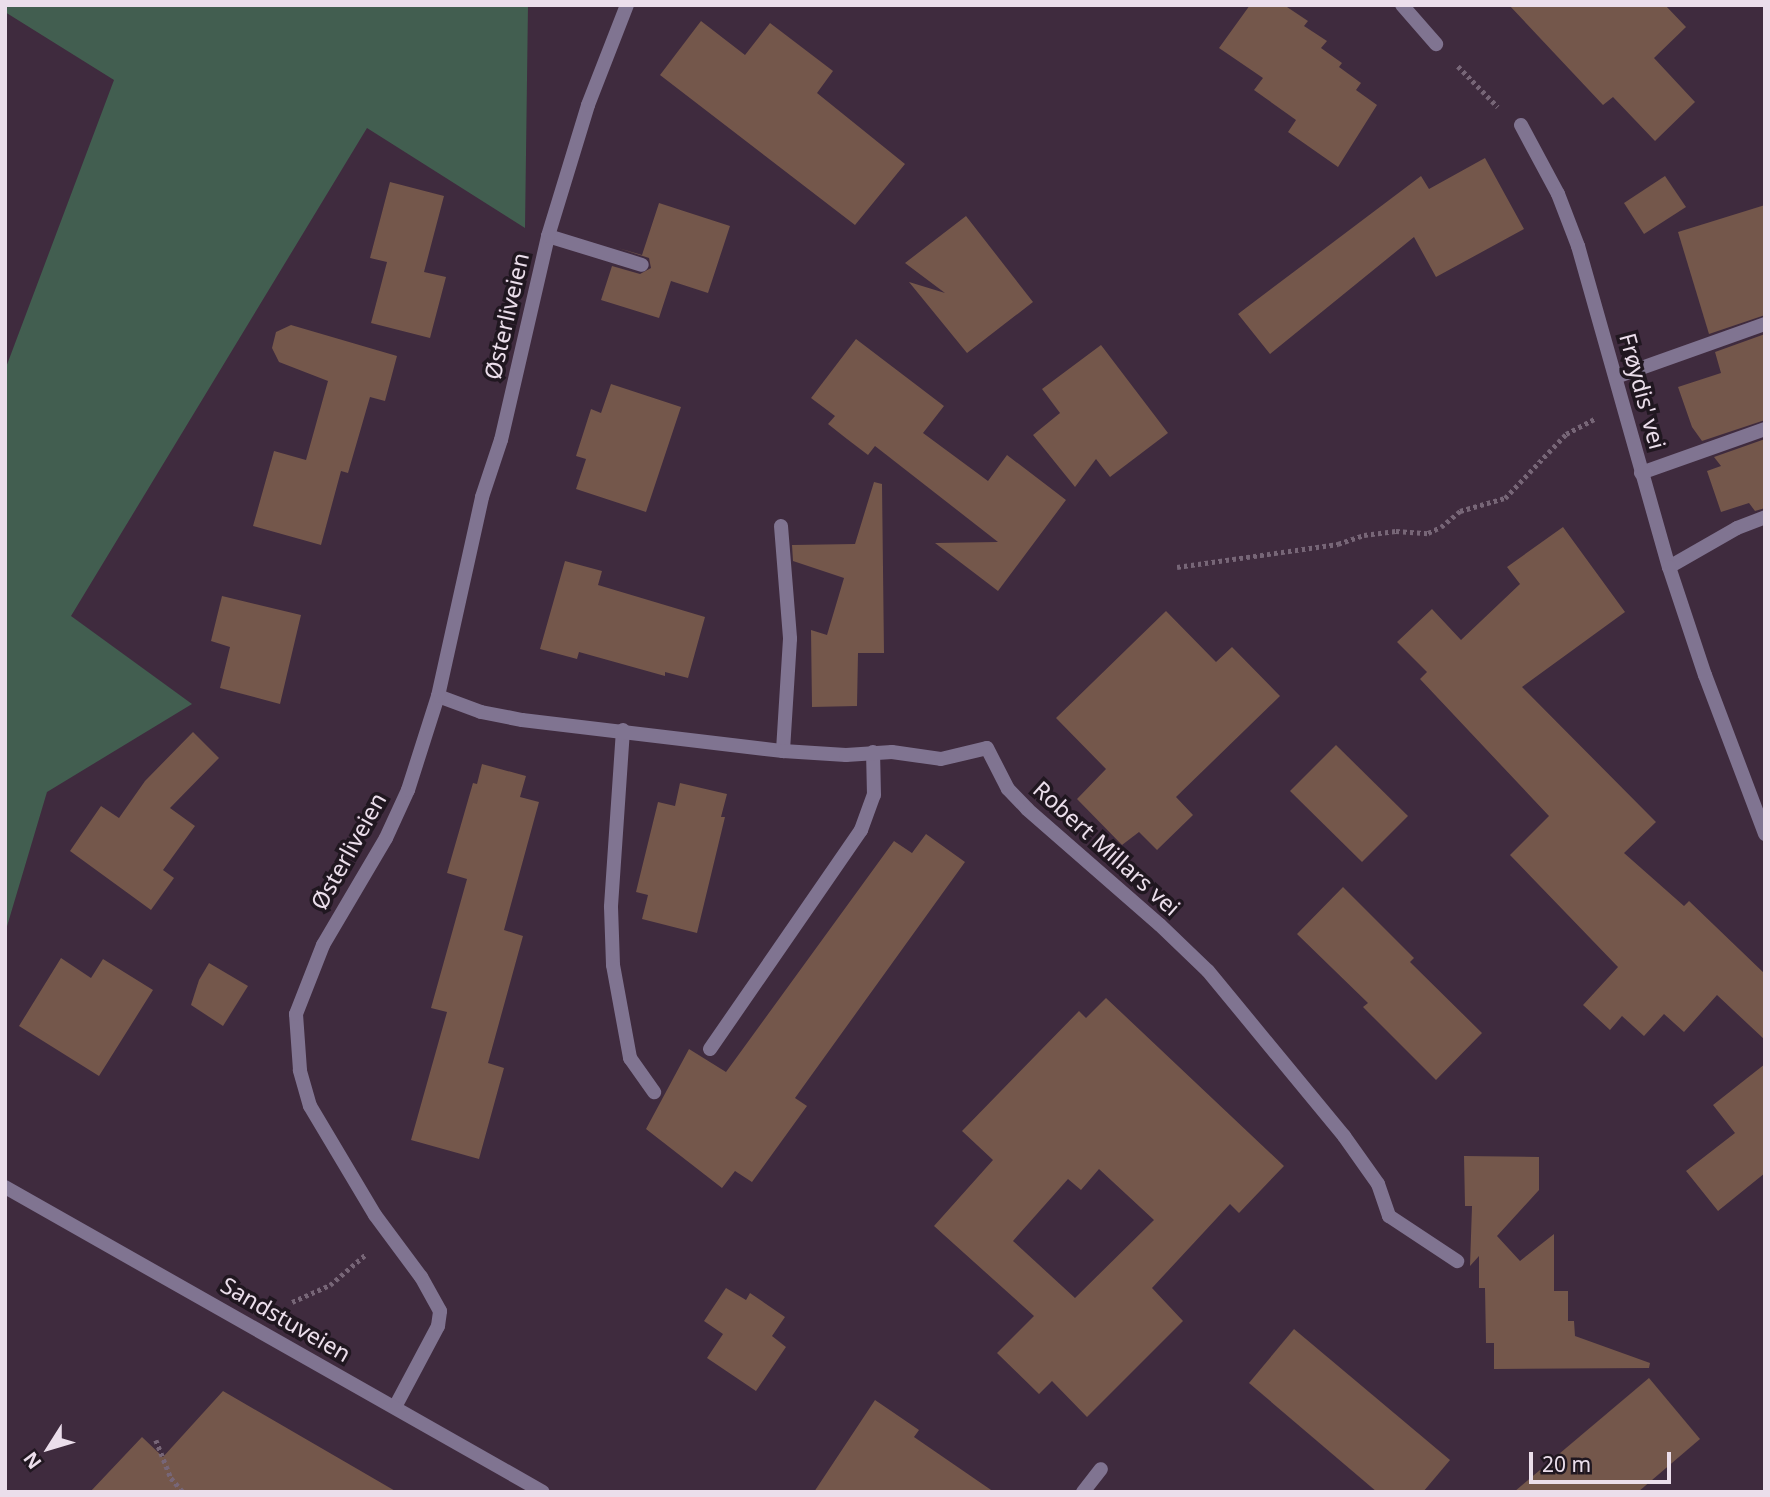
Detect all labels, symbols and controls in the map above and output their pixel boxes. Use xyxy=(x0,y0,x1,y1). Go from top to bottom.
street label: Østerliveien xyxy=(478,250,534,382)
street label: Frøydis' vei xyxy=(1614,330,1672,452)
street label: Robert Millars vei xyxy=(1028,775,1186,921)
street label: Østerliveien xyxy=(305,788,391,914)
street label: Sandstuveien xyxy=(216,1271,356,1367)
north arrow xyxy=(14,1413,84,1483)
scale bar xyxy=(1532,1438,1674,1482)
text: N xyxy=(17,1447,47,1475)
text: 20 m xyxy=(1542,1450,1591,1478)

